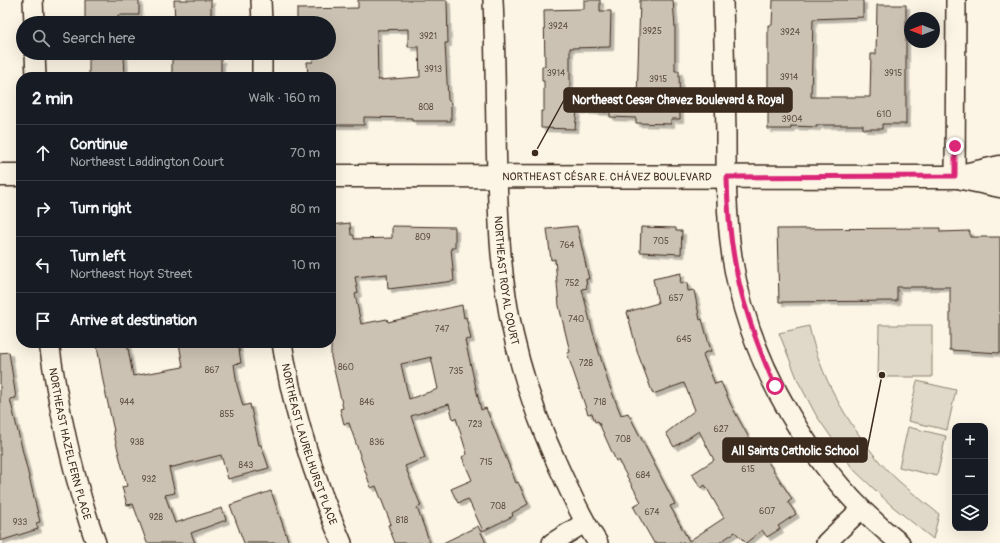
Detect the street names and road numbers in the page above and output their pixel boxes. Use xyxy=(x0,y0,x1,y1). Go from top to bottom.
street label: NORTHEAST CÉSAR E. CHÁVEZ BOULEVARD xyxy=(502,170,712,183)
street label: NORTHEAST ROYAL COURT xyxy=(492,215,522,346)
street label: NORTHEAST LAURELHURST PLACE xyxy=(279,362,340,527)
street label: NORTHEAST HAZELFERN PLACE xyxy=(46,367,94,522)

